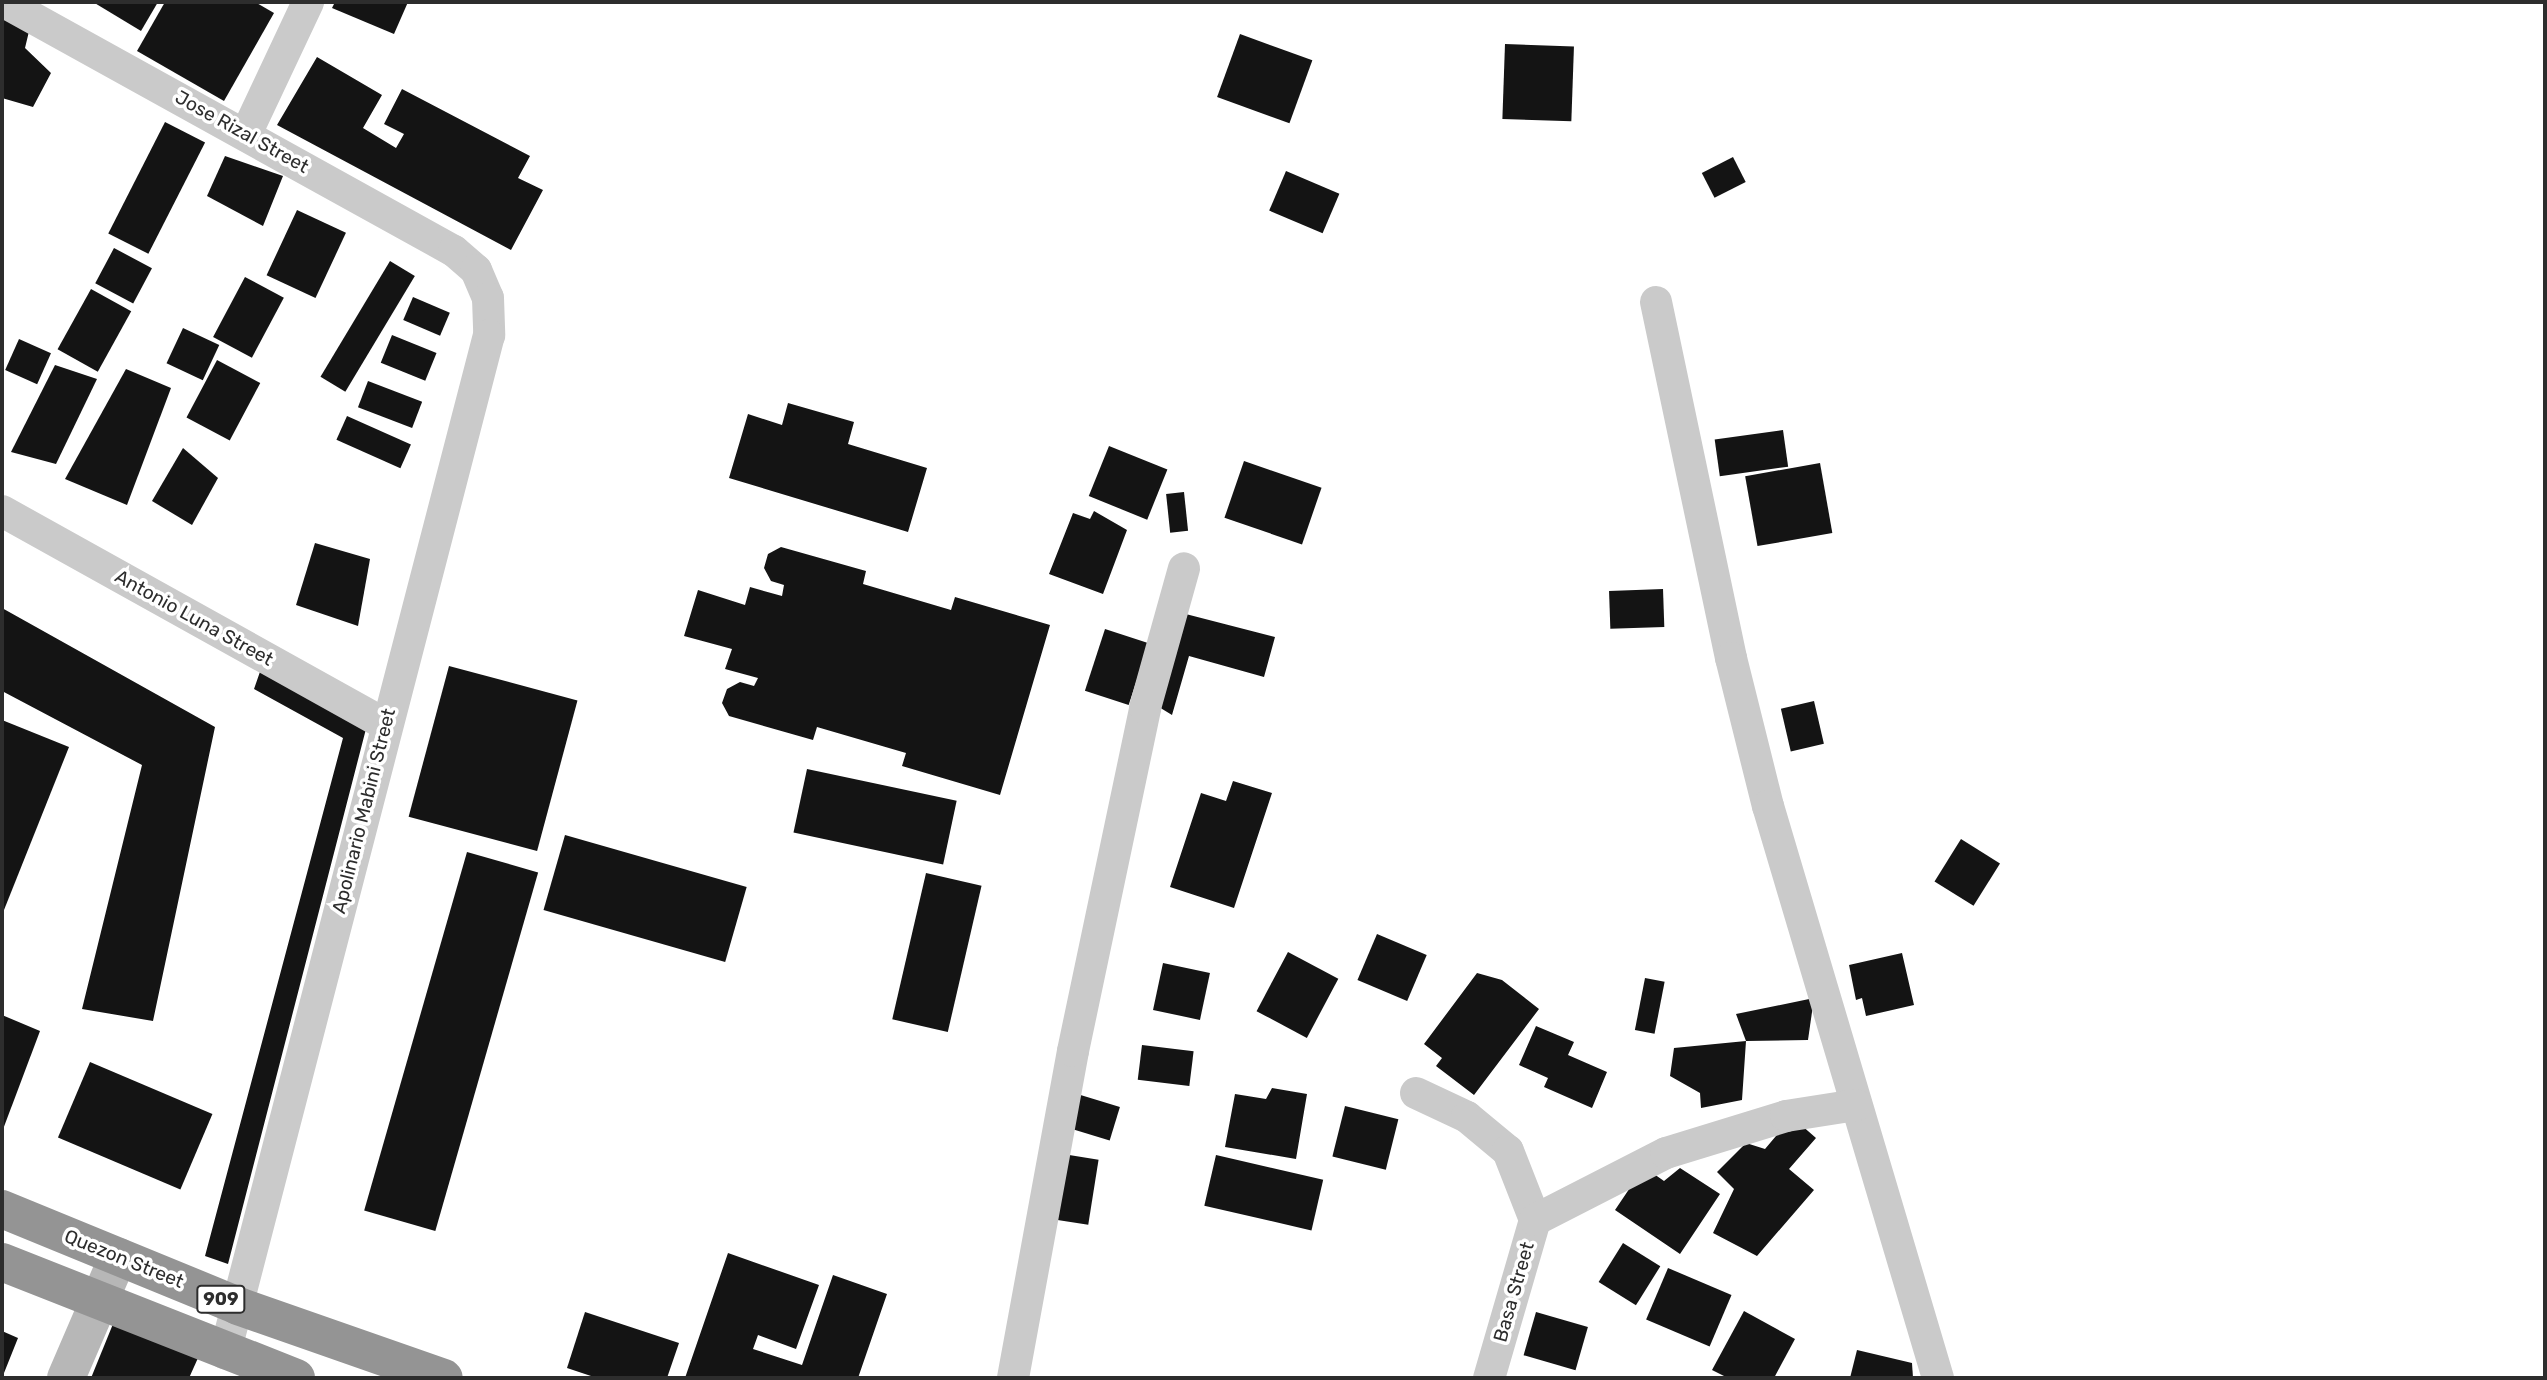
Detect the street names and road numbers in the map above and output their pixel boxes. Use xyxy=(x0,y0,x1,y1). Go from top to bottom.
street label: Jose Rizal Street xyxy=(171,86,313,178)
street label: Antonio Luna Street xyxy=(111,565,277,671)
street label: Apolinario Mabini Street xyxy=(327,706,401,916)
street label: Quezon Street xyxy=(61,1225,187,1293)
street label: Basa Street xyxy=(1489,1239,1539,1345)
road number: 909 xyxy=(195,1284,247,1314)

